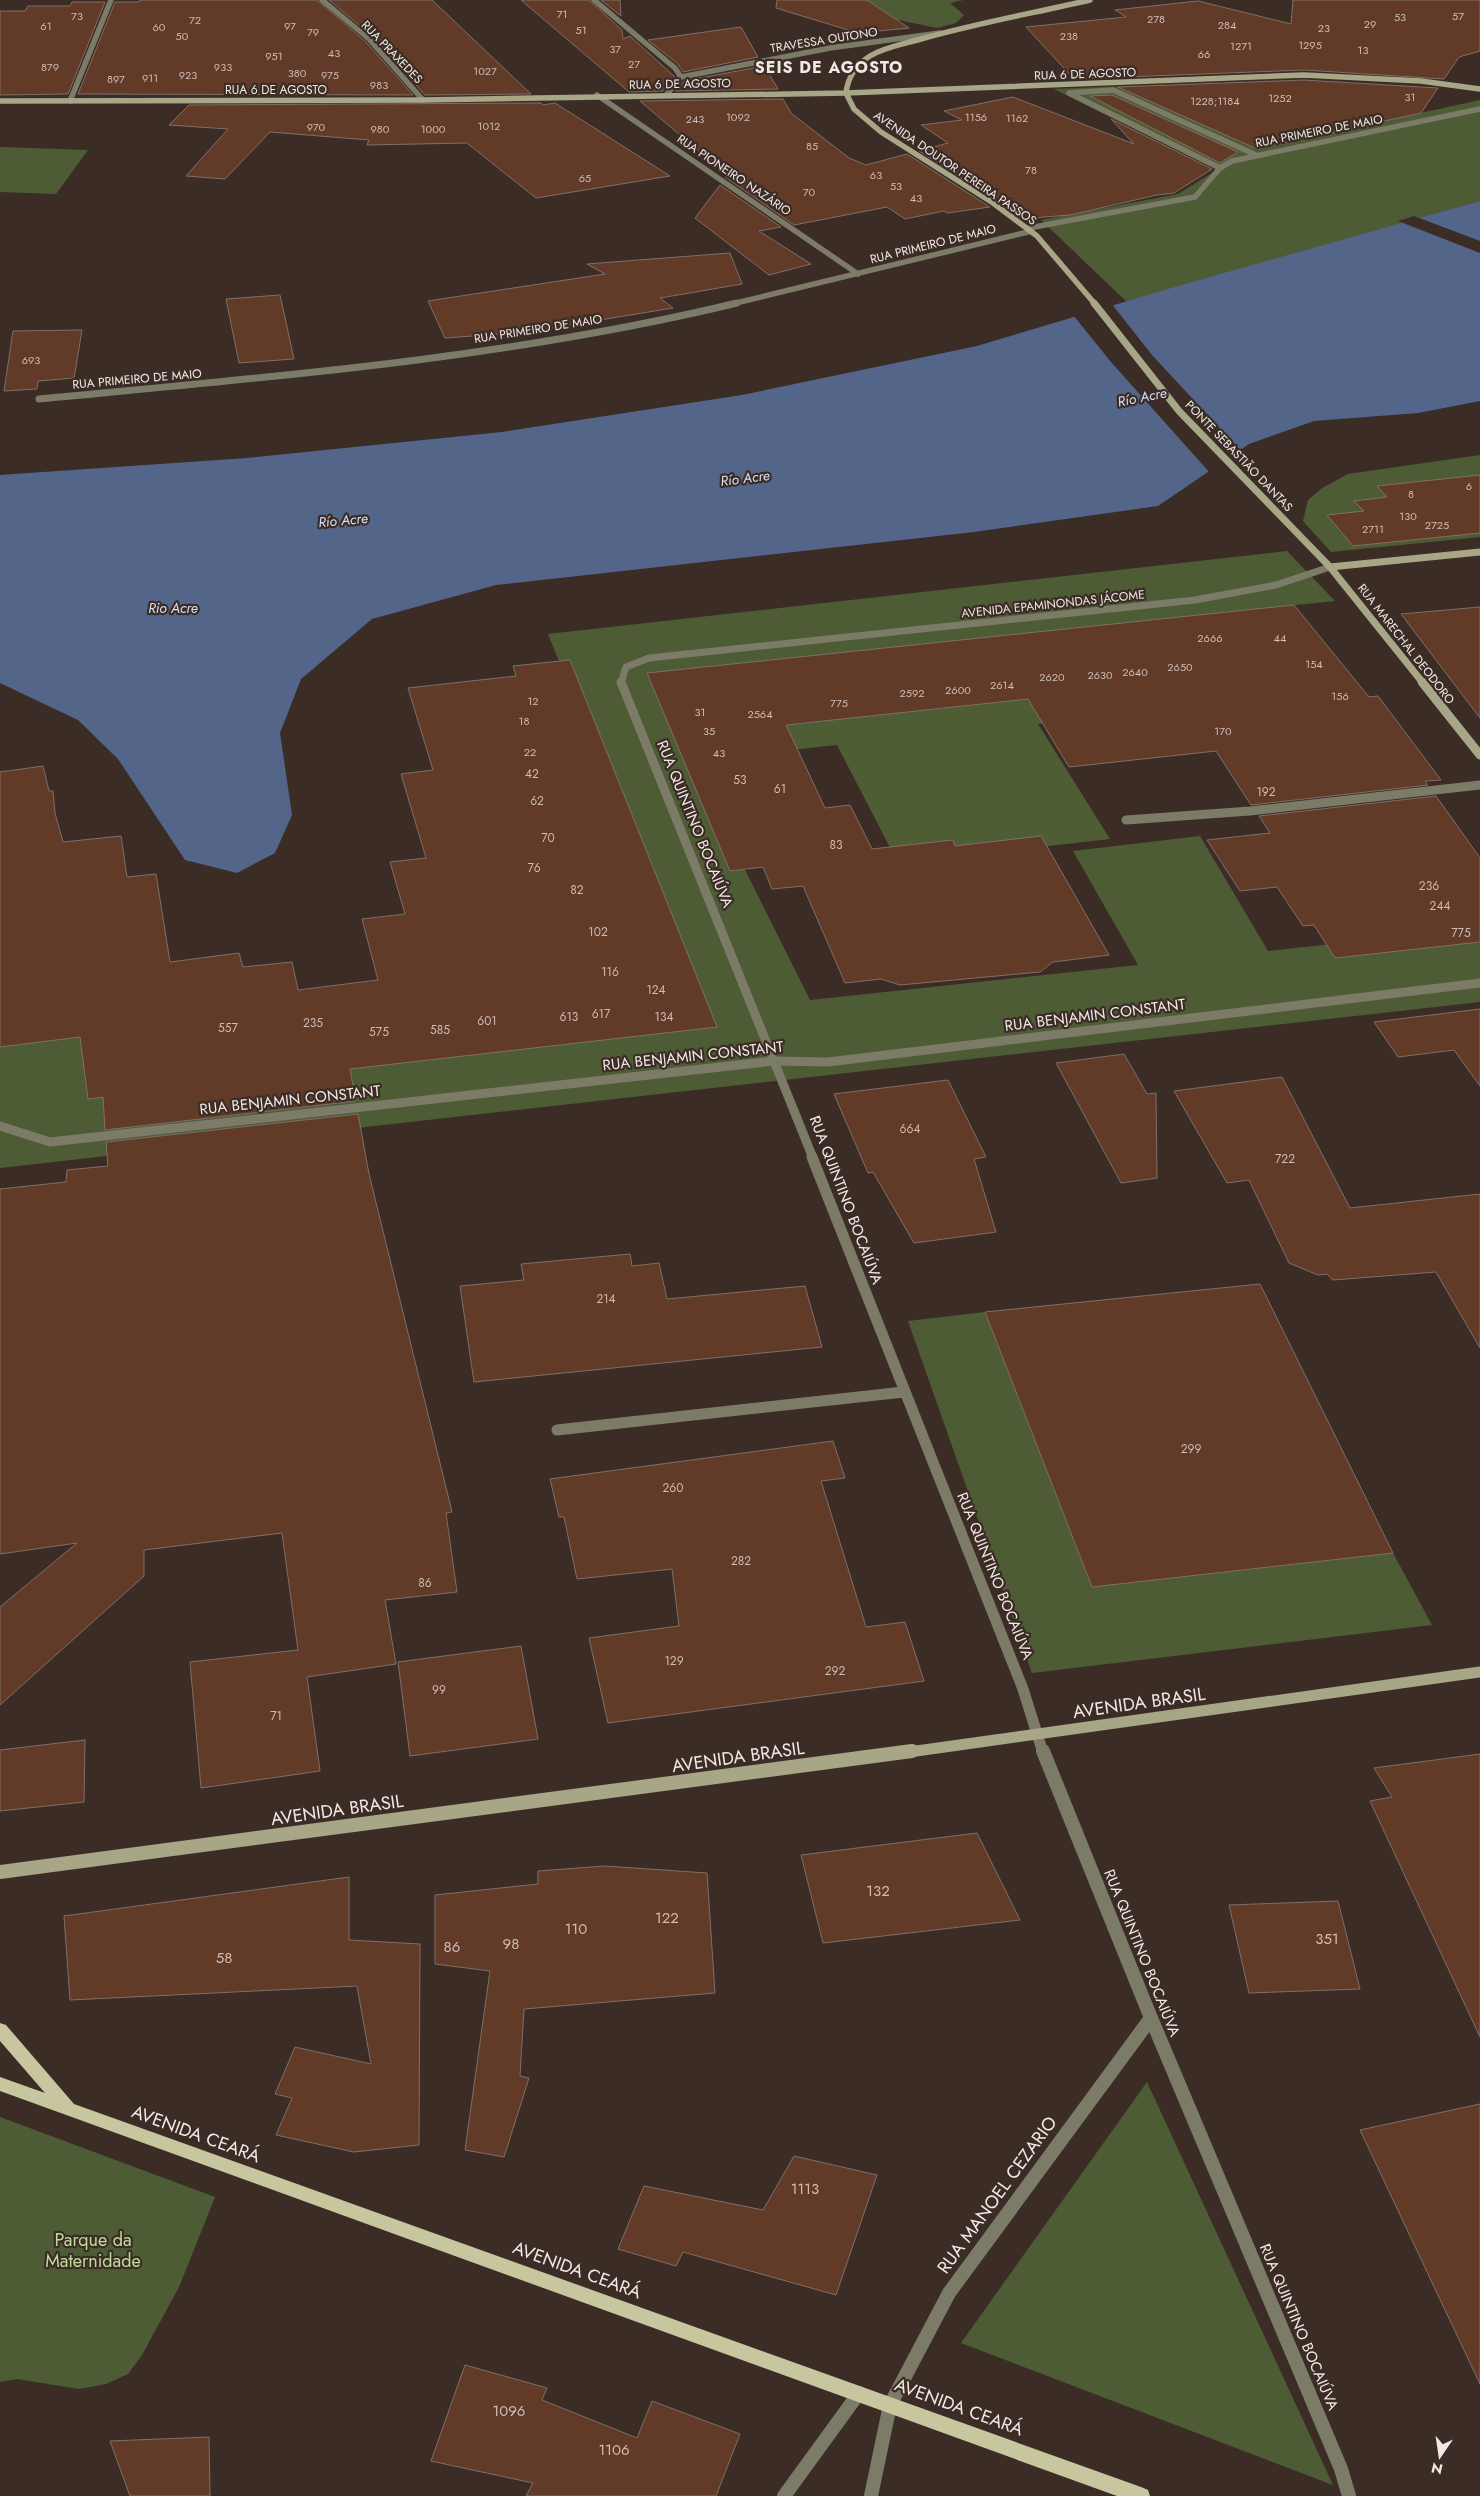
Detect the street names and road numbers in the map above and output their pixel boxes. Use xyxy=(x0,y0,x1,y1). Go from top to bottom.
street label: RUA PRAXEDES xyxy=(357,16,427,88)
street label: TRAVESSA OUTONO xyxy=(769,23,879,57)
street label: RUA 6 DE AGOSTO xyxy=(1034,63,1136,85)
street label: RUA 6 DE AGOSTO xyxy=(629,74,731,94)
street label: RUA 6 DE AGOSTO xyxy=(225,81,327,99)
street label: AVENIDA DOUTOR PEREIRA PASSOS xyxy=(870,106,1040,230)
street label: RUA PRIMEIRO DE MAIO xyxy=(1254,110,1384,152)
street label: RUA PIONEIRO NAZÁRIO xyxy=(673,130,795,220)
street label: RUA PRIMEIRO DE MAIO xyxy=(868,220,998,268)
street label: RUA PRIMEIRO DE MAIO xyxy=(473,310,603,348)
street label: RUA PRIMEIRO DE MAIO xyxy=(72,364,202,394)
street label: PONTE SEBASTIÃO DANTAS xyxy=(1181,396,1297,516)
street label: RUA MARECHAL DEODORO xyxy=(1353,580,1459,708)
street label: AVENIDA EPAMINONDAS JÁCOME xyxy=(960,585,1146,623)
street label: RUA QUINTINO BOCAIÚVA xyxy=(651,737,739,911)
street label: RUA BENJAMIN CONSTANT xyxy=(1003,993,1187,1037)
street label: RUA BENJAMIN CONSTANT xyxy=(601,1036,785,1076)
street label: RUA BENJAMIN CONSTANT xyxy=(198,1080,382,1120)
street label: RUA QUINTINO BOCAIÚVA xyxy=(804,1113,888,1288)
street label: RUA QUINTINO BOCAIÚVA xyxy=(951,1489,1039,1663)
street label: AVENIDA BRASIL xyxy=(1071,1681,1207,1725)
street label: AVENIDA BRASIL xyxy=(670,1735,806,1779)
street label: AVENIDA BRASIL xyxy=(269,1788,405,1832)
street label: RUA QUINTINO BOCAIÚVA xyxy=(1098,1866,1186,2040)
street label: AVENIDA CEARÁ xyxy=(128,2099,264,2169)
street label: RUA MANOEL CEZARIO xyxy=(931,2111,1063,2279)
street label: AVENIDA CEARÁ xyxy=(509,2235,645,2305)
street label: RUA QUINTINO BOCAIÚVA xyxy=(1254,2240,1344,2414)
street label: AVENIDA CEARÁ xyxy=(891,2372,1027,2442)

